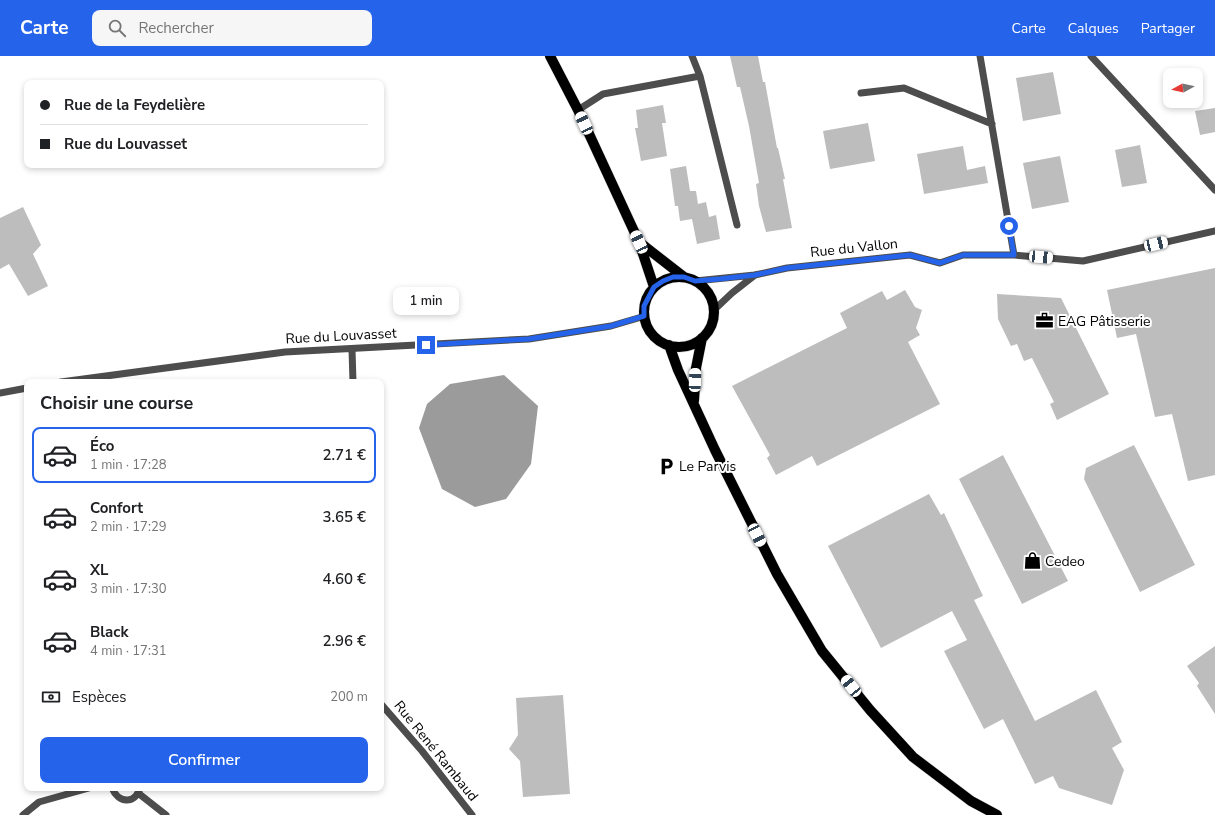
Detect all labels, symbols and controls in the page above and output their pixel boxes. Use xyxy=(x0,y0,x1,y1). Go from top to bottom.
search box xyxy=(92,10,372,46)
text: Carte xyxy=(20,15,68,41)
icon: search xyxy=(106,17,128,39)
text: Rechercher xyxy=(138,18,214,38)
text: Carte xyxy=(1012,19,1046,38)
text: Calques xyxy=(1068,19,1119,38)
text: Partager xyxy=(1141,19,1195,38)
north arrow xyxy=(1163,68,1203,108)
map controls xyxy=(1163,68,1203,108)
text: Rue de la Feydelière xyxy=(64,95,205,115)
car xyxy=(573,110,595,136)
text: Rue du Louvasset xyxy=(64,134,187,154)
route start xyxy=(1000,217,1018,235)
car xyxy=(628,229,650,255)
street label: Rue du Vallon xyxy=(809,234,899,262)
car xyxy=(1143,235,1169,253)
car xyxy=(1029,250,1053,264)
callout: 1 min xyxy=(393,287,459,315)
text: 1 min xyxy=(409,292,443,310)
office icon: EAG Pâtisserie xyxy=(1035,311,1055,331)
place label: EAG Pâtisserie xyxy=(1058,312,1150,331)
street label: Rue du Louvasset xyxy=(285,324,397,348)
route end xyxy=(417,336,435,354)
car xyxy=(689,368,701,392)
text: Choisir une course xyxy=(40,391,193,415)
text: Éco xyxy=(90,436,114,456)
icon: car xyxy=(42,437,78,473)
text: 2.71 € xyxy=(322,445,366,465)
text: 1 min · 17:28 xyxy=(90,456,166,474)
parking icon: Le Parvis xyxy=(656,456,676,476)
place label: Le Parvis xyxy=(679,457,736,476)
text: Confort xyxy=(90,498,143,518)
icon: car xyxy=(42,499,78,535)
text: 3.65 € xyxy=(322,507,366,527)
text: 2 min · 17:29 xyxy=(90,518,166,536)
car xyxy=(746,522,768,548)
shop icon: Cedeo xyxy=(1022,551,1042,571)
place label: Cedeo xyxy=(1045,552,1085,571)
text: XL xyxy=(90,560,109,580)
icon: car xyxy=(42,561,78,597)
text: 4.60 € xyxy=(322,569,366,589)
text: 3 min · 17:30 xyxy=(90,580,166,598)
text: Black xyxy=(90,622,128,642)
icon: car xyxy=(42,623,78,659)
text: 2.96 € xyxy=(322,631,366,651)
text: 4 min · 17:31 xyxy=(90,642,166,660)
car xyxy=(839,673,863,699)
icon: cash xyxy=(40,686,62,708)
text: Espèces xyxy=(72,687,127,707)
text: 200 m xyxy=(330,688,368,706)
street label: Rue René Rambaud xyxy=(390,697,482,805)
button: Confirmer xyxy=(40,737,368,783)

